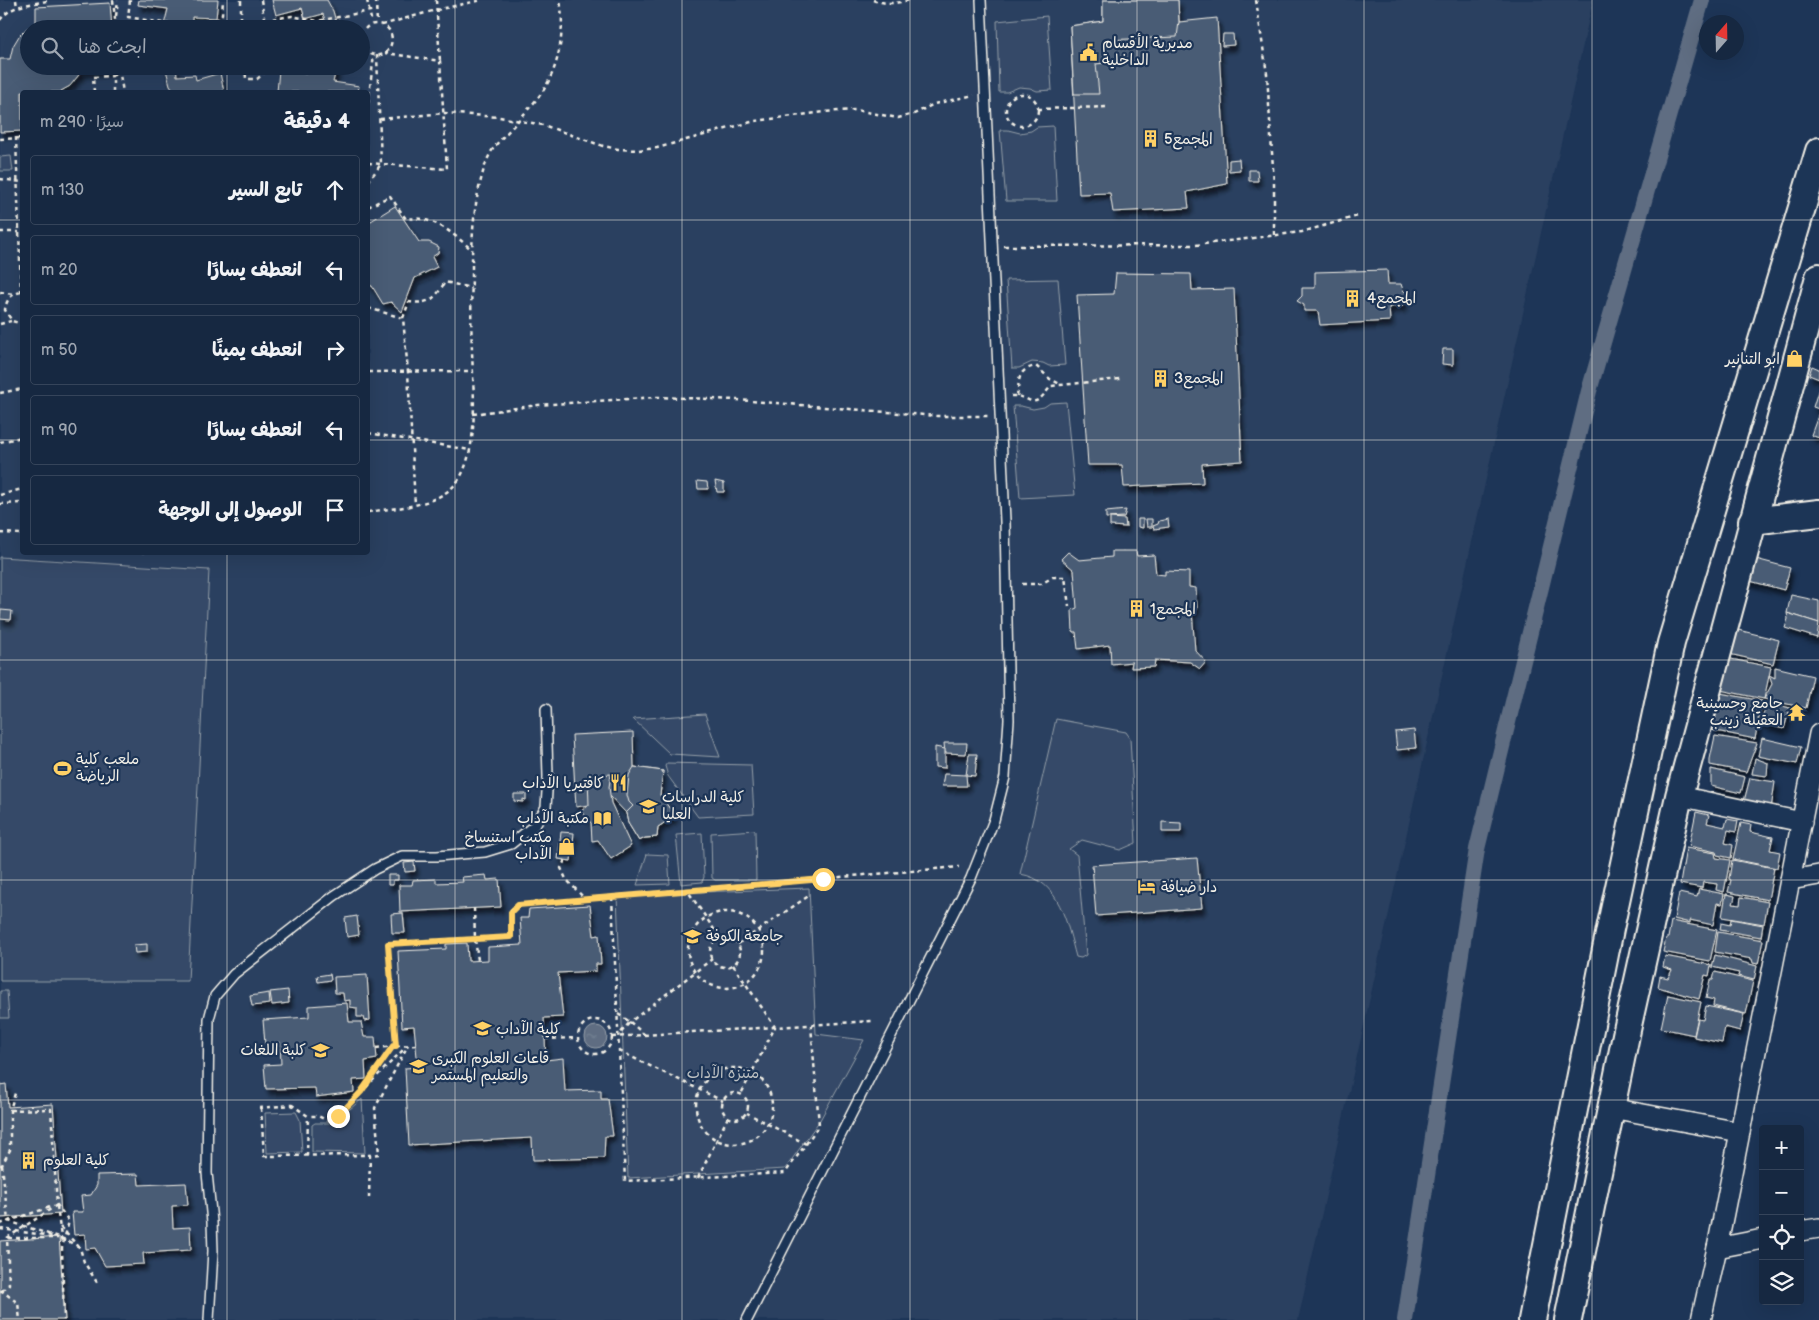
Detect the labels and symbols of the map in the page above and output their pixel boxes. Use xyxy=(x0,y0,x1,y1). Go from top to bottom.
north arrow xyxy=(1699,15,1744,60)
place label: مديرية الأقسام الداخلية xyxy=(1102,33,1193,70)
public building icon: مديرية الأقسام الداخلية xyxy=(1078,42,1098,62)
building icon: المجمع5 xyxy=(1140,129,1160,149)
place label: المجمع5 xyxy=(1164,130,1213,150)
building icon: المجمع4 xyxy=(1343,288,1363,308)
place label: المجمع4 xyxy=(1367,289,1416,309)
shop icon: ابو التنانير xyxy=(1784,349,1804,369)
place label: ابو التنانير xyxy=(1724,350,1780,369)
building icon: المجمع3 xyxy=(1150,368,1170,388)
place label: المجمع3 xyxy=(1174,369,1223,389)
building icon: المجمع1 xyxy=(1126,599,1146,619)
place label: المجمع1 xyxy=(1150,600,1196,620)
place label: جامع وحسينية العقيلة زينب xyxy=(1696,694,1783,730)
temple icon: جامع وحسينية العقيلة زينب xyxy=(1787,702,1807,722)
place label: ملعب كلية الرياضة xyxy=(76,750,139,786)
sports icon: ملعب كلية الرياضة xyxy=(52,758,72,778)
restaurant icon: كافتيريا الآداب xyxy=(608,773,628,793)
place label: كافتيريا الآداب xyxy=(522,774,604,793)
place label: كلية الدراسات العليا xyxy=(662,788,744,824)
school or university icon: كلية الدراسات العليا xyxy=(638,796,658,816)
library icon: مكتبة الآداب xyxy=(593,808,613,828)
place label: مكتبة الآداب xyxy=(517,809,589,828)
place label: مكتب استنساخ الآداب xyxy=(465,828,552,864)
shop icon: مكتب استنساخ الآداب xyxy=(556,836,576,856)
route start xyxy=(812,868,835,891)
hotel icon: دار ضيافة xyxy=(1137,877,1157,897)
place label: دار ضيافة xyxy=(1161,878,1217,897)
school or university icon: جامعة الكوفة xyxy=(682,926,702,946)
place label: جامعة الكوفة xyxy=(706,927,784,946)
school or university icon: كلية الآداب xyxy=(472,1019,492,1039)
place label: كلية الآداب xyxy=(496,1020,561,1039)
school or university icon: كلبة اللغات xyxy=(310,1040,330,1060)
place label: كلبة اللغات xyxy=(241,1041,306,1060)
place label: قاعات العلوم الكبرى والتعليم المستمر xyxy=(430,1049,549,1087)
school or university icon: قاعات العلوم الكبرى والتعليم المستمر xyxy=(408,1057,428,1077)
park label: متنزه الآداب xyxy=(687,1064,759,1083)
route end xyxy=(327,1105,350,1128)
building icon: كلية العلوم xyxy=(19,1150,39,1170)
place label: كلية العلوم xyxy=(43,1151,109,1171)

